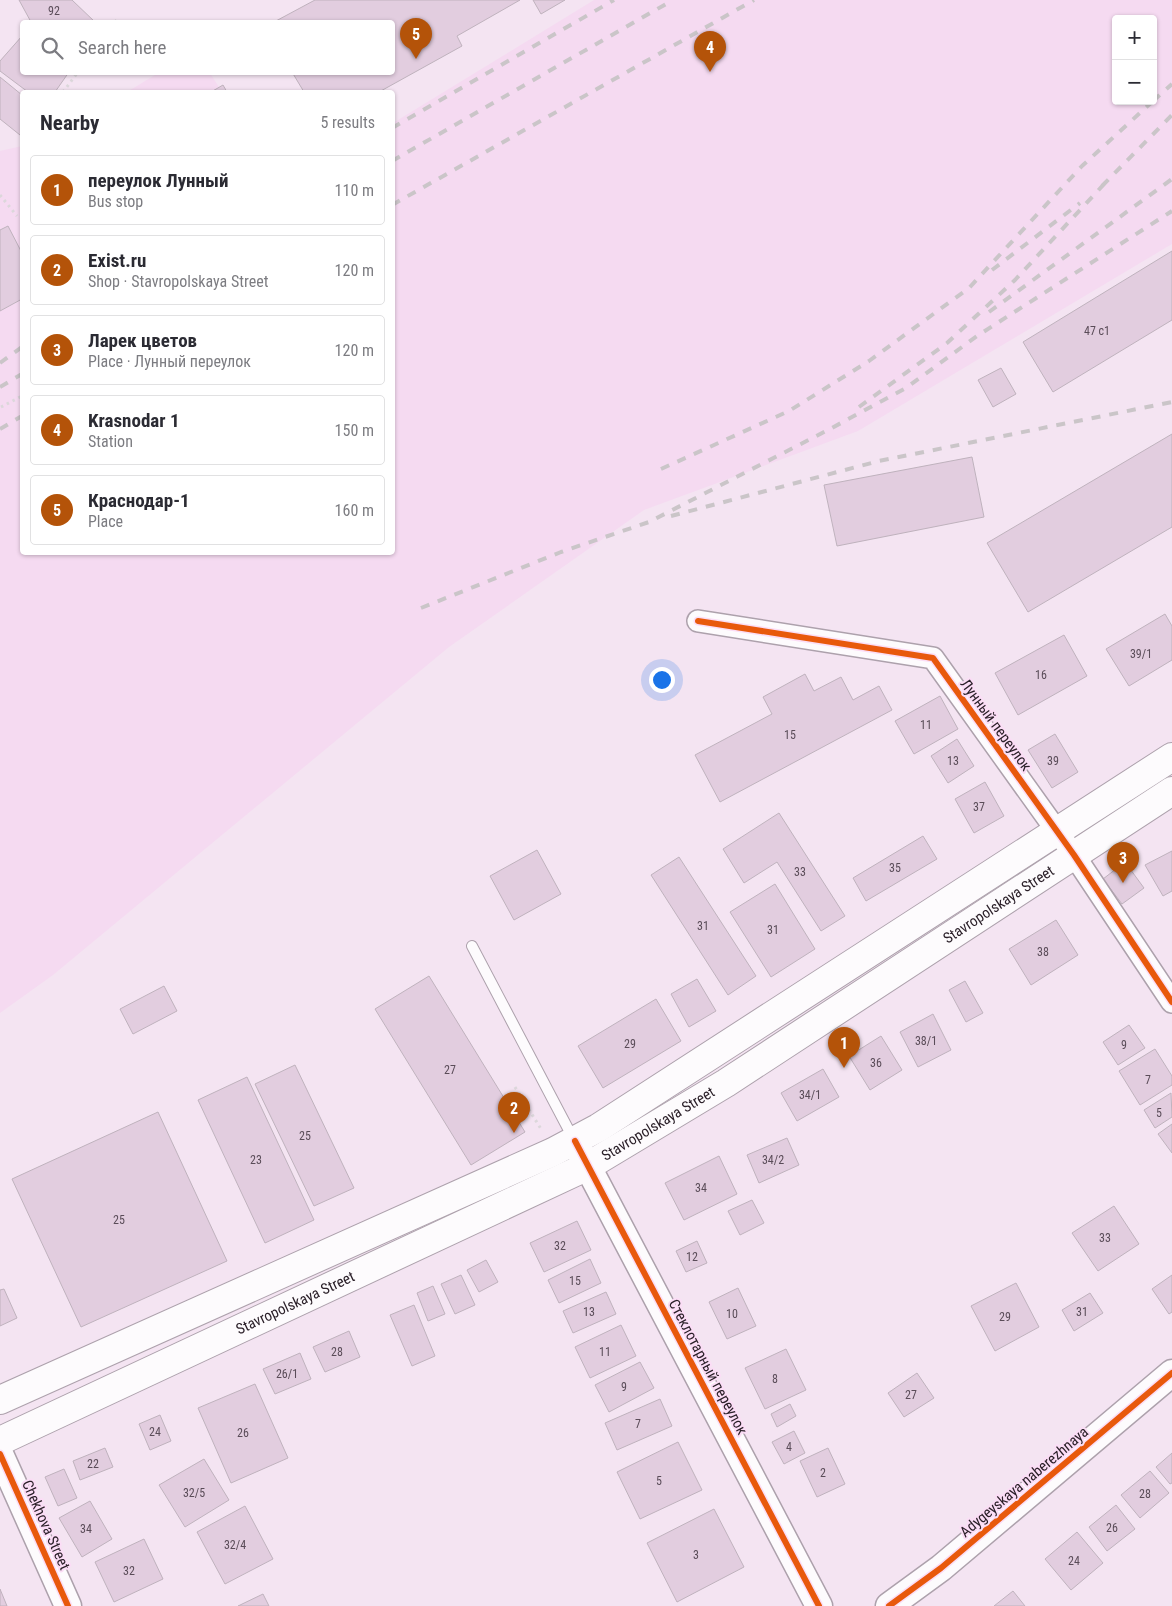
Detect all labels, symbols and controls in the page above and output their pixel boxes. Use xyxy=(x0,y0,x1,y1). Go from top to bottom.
house number: 92 xyxy=(48,4,60,18)
map controls xyxy=(1112,15,1157,105)
button: + xyxy=(1112,15,1157,60)
pin: 5 xyxy=(400,18,432,59)
search box xyxy=(20,20,395,75)
pin: 4 xyxy=(694,31,726,72)
icon: search xyxy=(38,34,66,62)
text: Search here xyxy=(78,36,166,59)
button: − xyxy=(1112,60,1157,105)
text: Nearby xyxy=(40,111,99,135)
text: 5 results xyxy=(320,113,375,132)
text: переулок Лунный xyxy=(88,169,228,192)
text: 1 xyxy=(53,181,61,200)
text: 110 m xyxy=(335,181,374,200)
text: Bus stop xyxy=(88,192,143,211)
text: Exist.ru xyxy=(88,249,146,272)
text: 2 xyxy=(53,261,61,280)
text: 120 m xyxy=(335,261,374,280)
text: Shop · Stavropolskaya Street xyxy=(88,272,268,291)
house number: 47 с1 xyxy=(1084,324,1110,338)
text: Ларек цветов xyxy=(88,329,197,352)
text: 3 xyxy=(53,341,61,360)
text: 120 m xyxy=(335,341,374,360)
text: Place · Лунный переулок xyxy=(88,352,251,371)
text: Krasnodar 1 xyxy=(88,409,180,432)
text: 4 xyxy=(53,421,61,440)
text: 150 m xyxy=(335,421,374,440)
text: Station xyxy=(88,432,133,451)
text: Краснодар-1 xyxy=(88,489,190,512)
text: 5 xyxy=(53,501,61,520)
text: 160 m xyxy=(335,501,374,520)
text: Place xyxy=(88,512,123,531)
house number: 39/1 xyxy=(1130,647,1152,661)
your location xyxy=(649,667,675,693)
house number: 16 xyxy=(1035,668,1047,682)
street label: Лунный переулок xyxy=(957,675,1035,775)
house number: 11 xyxy=(920,718,932,732)
house number: 15 xyxy=(784,728,796,742)
house number: 13 xyxy=(947,754,959,768)
house number: 39 xyxy=(1047,754,1059,768)
house number: 37 xyxy=(973,800,985,814)
pin: 3 xyxy=(1107,842,1139,883)
house number: 35 xyxy=(889,861,901,875)
street label: Stavropolskaya Street xyxy=(940,862,1057,947)
house number: 33 xyxy=(794,865,806,879)
house number: 31 xyxy=(697,919,709,933)
house number: 31 xyxy=(767,923,779,937)
house number: 38 xyxy=(1037,945,1049,959)
pin: 1 xyxy=(828,1027,860,1068)
house number: 38/1 xyxy=(915,1034,937,1048)
house number: 29 xyxy=(624,1037,636,1051)
house number: 9 xyxy=(1121,1038,1127,1052)
house number: 36 xyxy=(870,1056,882,1070)
house number: 27 xyxy=(444,1063,456,1077)
house number: 7 xyxy=(1145,1073,1151,1087)
street label: Stavropolskaya Street xyxy=(598,1083,718,1165)
house number: 34/1 xyxy=(799,1088,821,1102)
pin: 2 xyxy=(498,1092,530,1133)
house number: 5 xyxy=(1156,1106,1162,1120)
house number: 25 xyxy=(299,1129,311,1143)
house number: 23 xyxy=(250,1153,262,1167)
house number: 34/2 xyxy=(762,1153,784,1167)
house number: 34 xyxy=(695,1181,707,1195)
house number: 25 xyxy=(113,1213,125,1227)
house number: 33 xyxy=(1099,1231,1111,1245)
house number: 32 xyxy=(554,1239,566,1253)
house number: 12 xyxy=(686,1250,698,1264)
street label: Stavropolskaya Street xyxy=(233,1267,357,1338)
house number: 15 xyxy=(569,1274,581,1288)
street label: Стеклотарный переулок xyxy=(665,1296,751,1438)
house number: 13 xyxy=(583,1305,595,1319)
house number: 31 xyxy=(1076,1305,1088,1319)
house number: 10 xyxy=(726,1307,738,1321)
house number: 29 xyxy=(999,1310,1011,1324)
house number: 28 xyxy=(331,1345,343,1359)
house number: 11 xyxy=(599,1345,611,1359)
house number: 26/1 xyxy=(276,1367,298,1381)
house number: 8 xyxy=(772,1372,778,1386)
house number: 9 xyxy=(621,1380,627,1394)
house number: 27 xyxy=(905,1388,917,1402)
house number: 7 xyxy=(635,1417,641,1431)
street label: Adygeyskaya naberezhnaya xyxy=(956,1423,1092,1541)
house number: 24 xyxy=(149,1425,161,1439)
house number: 26 xyxy=(237,1426,249,1440)
house number: 4 xyxy=(786,1440,792,1454)
house number: 22 xyxy=(87,1457,99,1471)
house number: 2 xyxy=(820,1466,826,1480)
house number: 5 xyxy=(656,1474,662,1488)
street label: Chekhova Street xyxy=(18,1477,74,1573)
house number: 32/5 xyxy=(183,1486,205,1500)
house number: 28 xyxy=(1139,1487,1151,1501)
house number: 26 xyxy=(1106,1521,1118,1535)
house number: 34 xyxy=(80,1522,92,1536)
house number: 32/4 xyxy=(224,1538,246,1552)
house number: 3 xyxy=(693,1548,699,1562)
house number: 24 xyxy=(1068,1554,1080,1568)
house number: 32 xyxy=(123,1564,135,1578)

